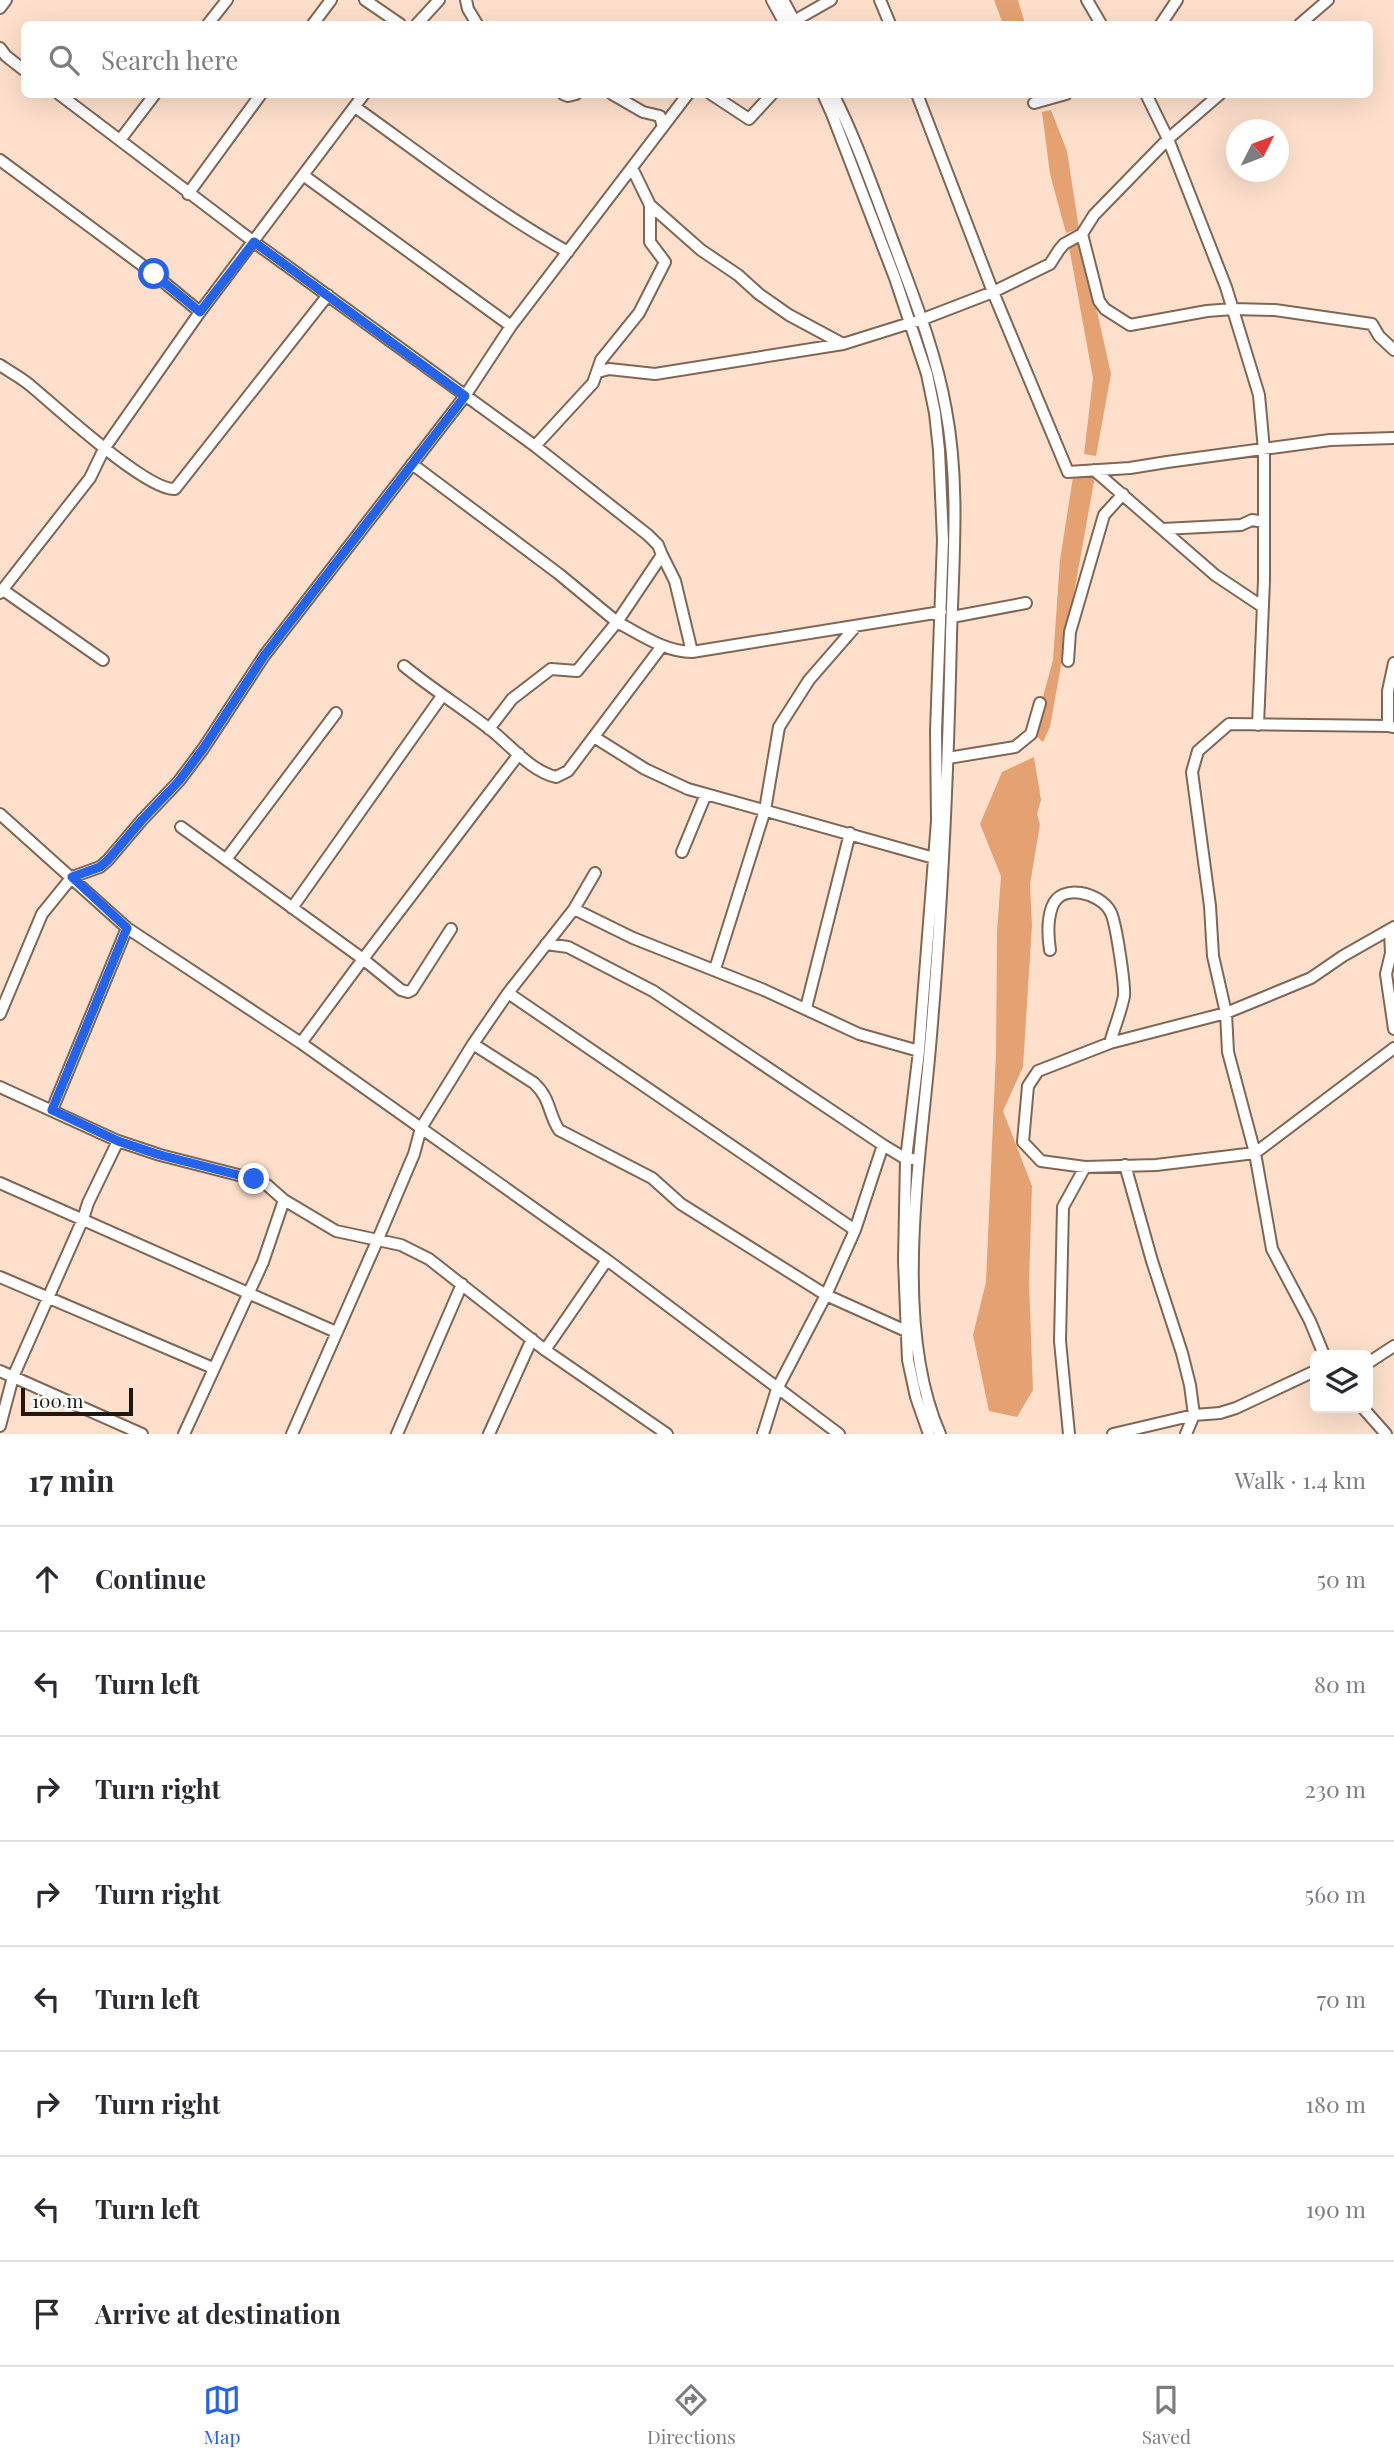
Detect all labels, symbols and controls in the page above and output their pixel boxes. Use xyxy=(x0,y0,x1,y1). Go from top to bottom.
search box xyxy=(21,21,1373,98)
icon: search xyxy=(45,41,83,79)
text: Search here xyxy=(101,42,238,77)
north arrow xyxy=(1226,119,1289,182)
route start xyxy=(138,258,169,289)
route end xyxy=(238,1163,269,1194)
map controls xyxy=(1310,1350,1373,1413)
button: layers xyxy=(1310,1350,1373,1413)
scale bar xyxy=(21,1385,133,1417)
text: 100 m xyxy=(32,1387,83,1413)
text: 17 min xyxy=(28,1460,115,1500)
text: Walk · 1.4 km xyxy=(1235,1464,1366,1495)
icon: ahead xyxy=(28,1560,66,1598)
text: Continue xyxy=(95,1561,206,1596)
text: 50 m xyxy=(1317,1563,1366,1594)
icon: left xyxy=(28,1665,66,1703)
text: Turn left xyxy=(95,1666,200,1701)
text: 80 m xyxy=(1314,1668,1366,1699)
icon: right xyxy=(28,1770,66,1808)
text: Turn right xyxy=(95,1771,221,1806)
text: 230 m xyxy=(1305,1773,1366,1804)
icon: right xyxy=(28,1875,66,1913)
text: Turn right xyxy=(95,1876,221,1911)
text: 560 m xyxy=(1305,1878,1366,1909)
icon: left xyxy=(28,1980,66,2018)
text: Turn left xyxy=(95,1981,200,2016)
text: 70 m xyxy=(1317,1983,1366,2014)
icon: right xyxy=(28,2085,66,2123)
text: Turn right xyxy=(95,2086,221,2121)
text: 180 m xyxy=(1306,2088,1366,2119)
icon: left xyxy=(28,2190,66,2228)
text: Turn left xyxy=(95,2191,200,2226)
text: 190 m xyxy=(1306,2193,1366,2224)
icon: arrive xyxy=(28,2295,66,2333)
text: Arrive at destination xyxy=(95,2296,341,2331)
tab: Map xyxy=(203,2381,241,2449)
tab: Directions xyxy=(647,2381,736,2449)
tab: Saved xyxy=(1142,2381,1191,2449)

